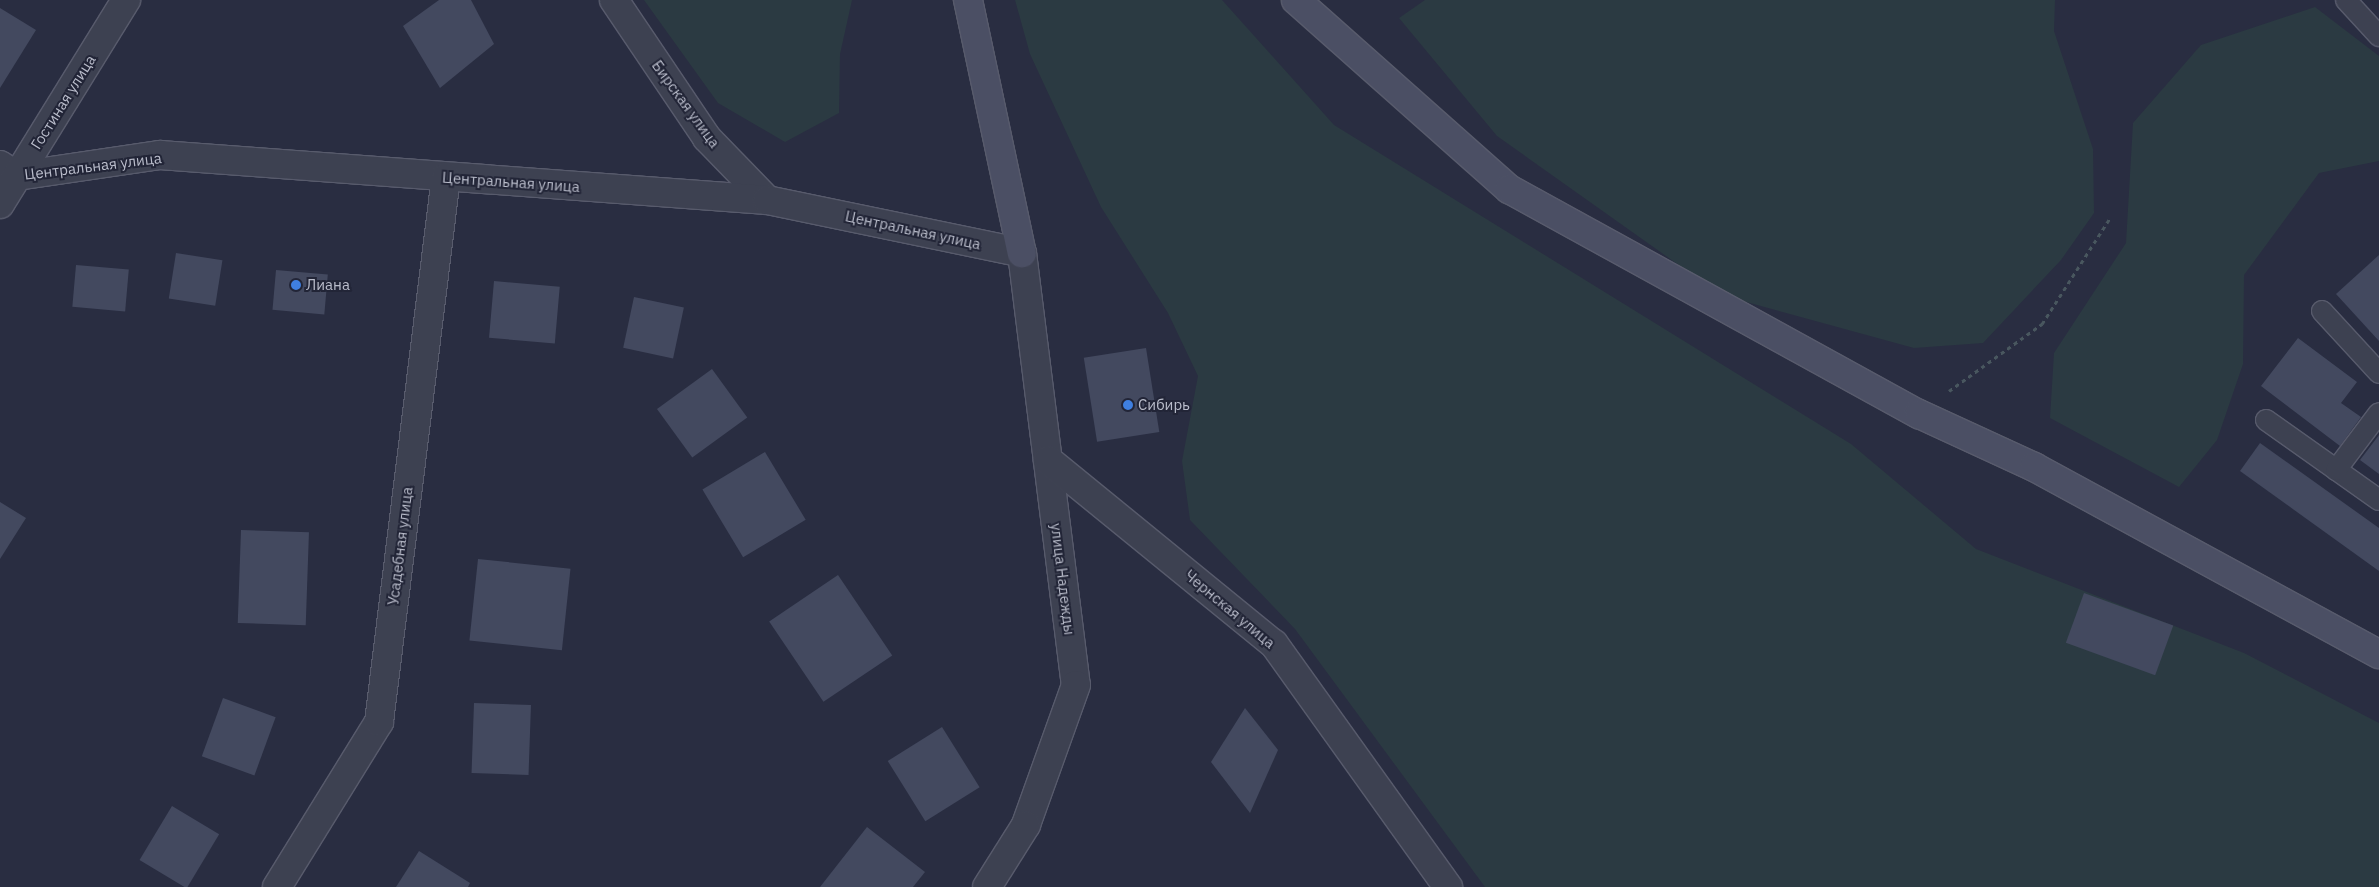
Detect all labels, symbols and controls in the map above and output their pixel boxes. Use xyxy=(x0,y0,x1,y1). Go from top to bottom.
street label: Гостиная улица xyxy=(27,52,99,152)
street label: Бирская улица xyxy=(648,57,724,151)
street label: Центральная улица xyxy=(23,149,163,183)
street label: Центральная улица xyxy=(441,168,581,196)
street label: Центральная улица xyxy=(844,207,982,253)
place label: Лиана xyxy=(306,276,350,294)
marker: Лиана xyxy=(290,279,302,291)
place label: Сибирь xyxy=(1138,396,1190,414)
marker: Сибирь xyxy=(1122,399,1134,411)
street label: Усадебная улица xyxy=(384,486,416,606)
street label: улица Надежды xyxy=(1047,522,1079,636)
street label: Чернская улица xyxy=(1181,566,1279,652)

